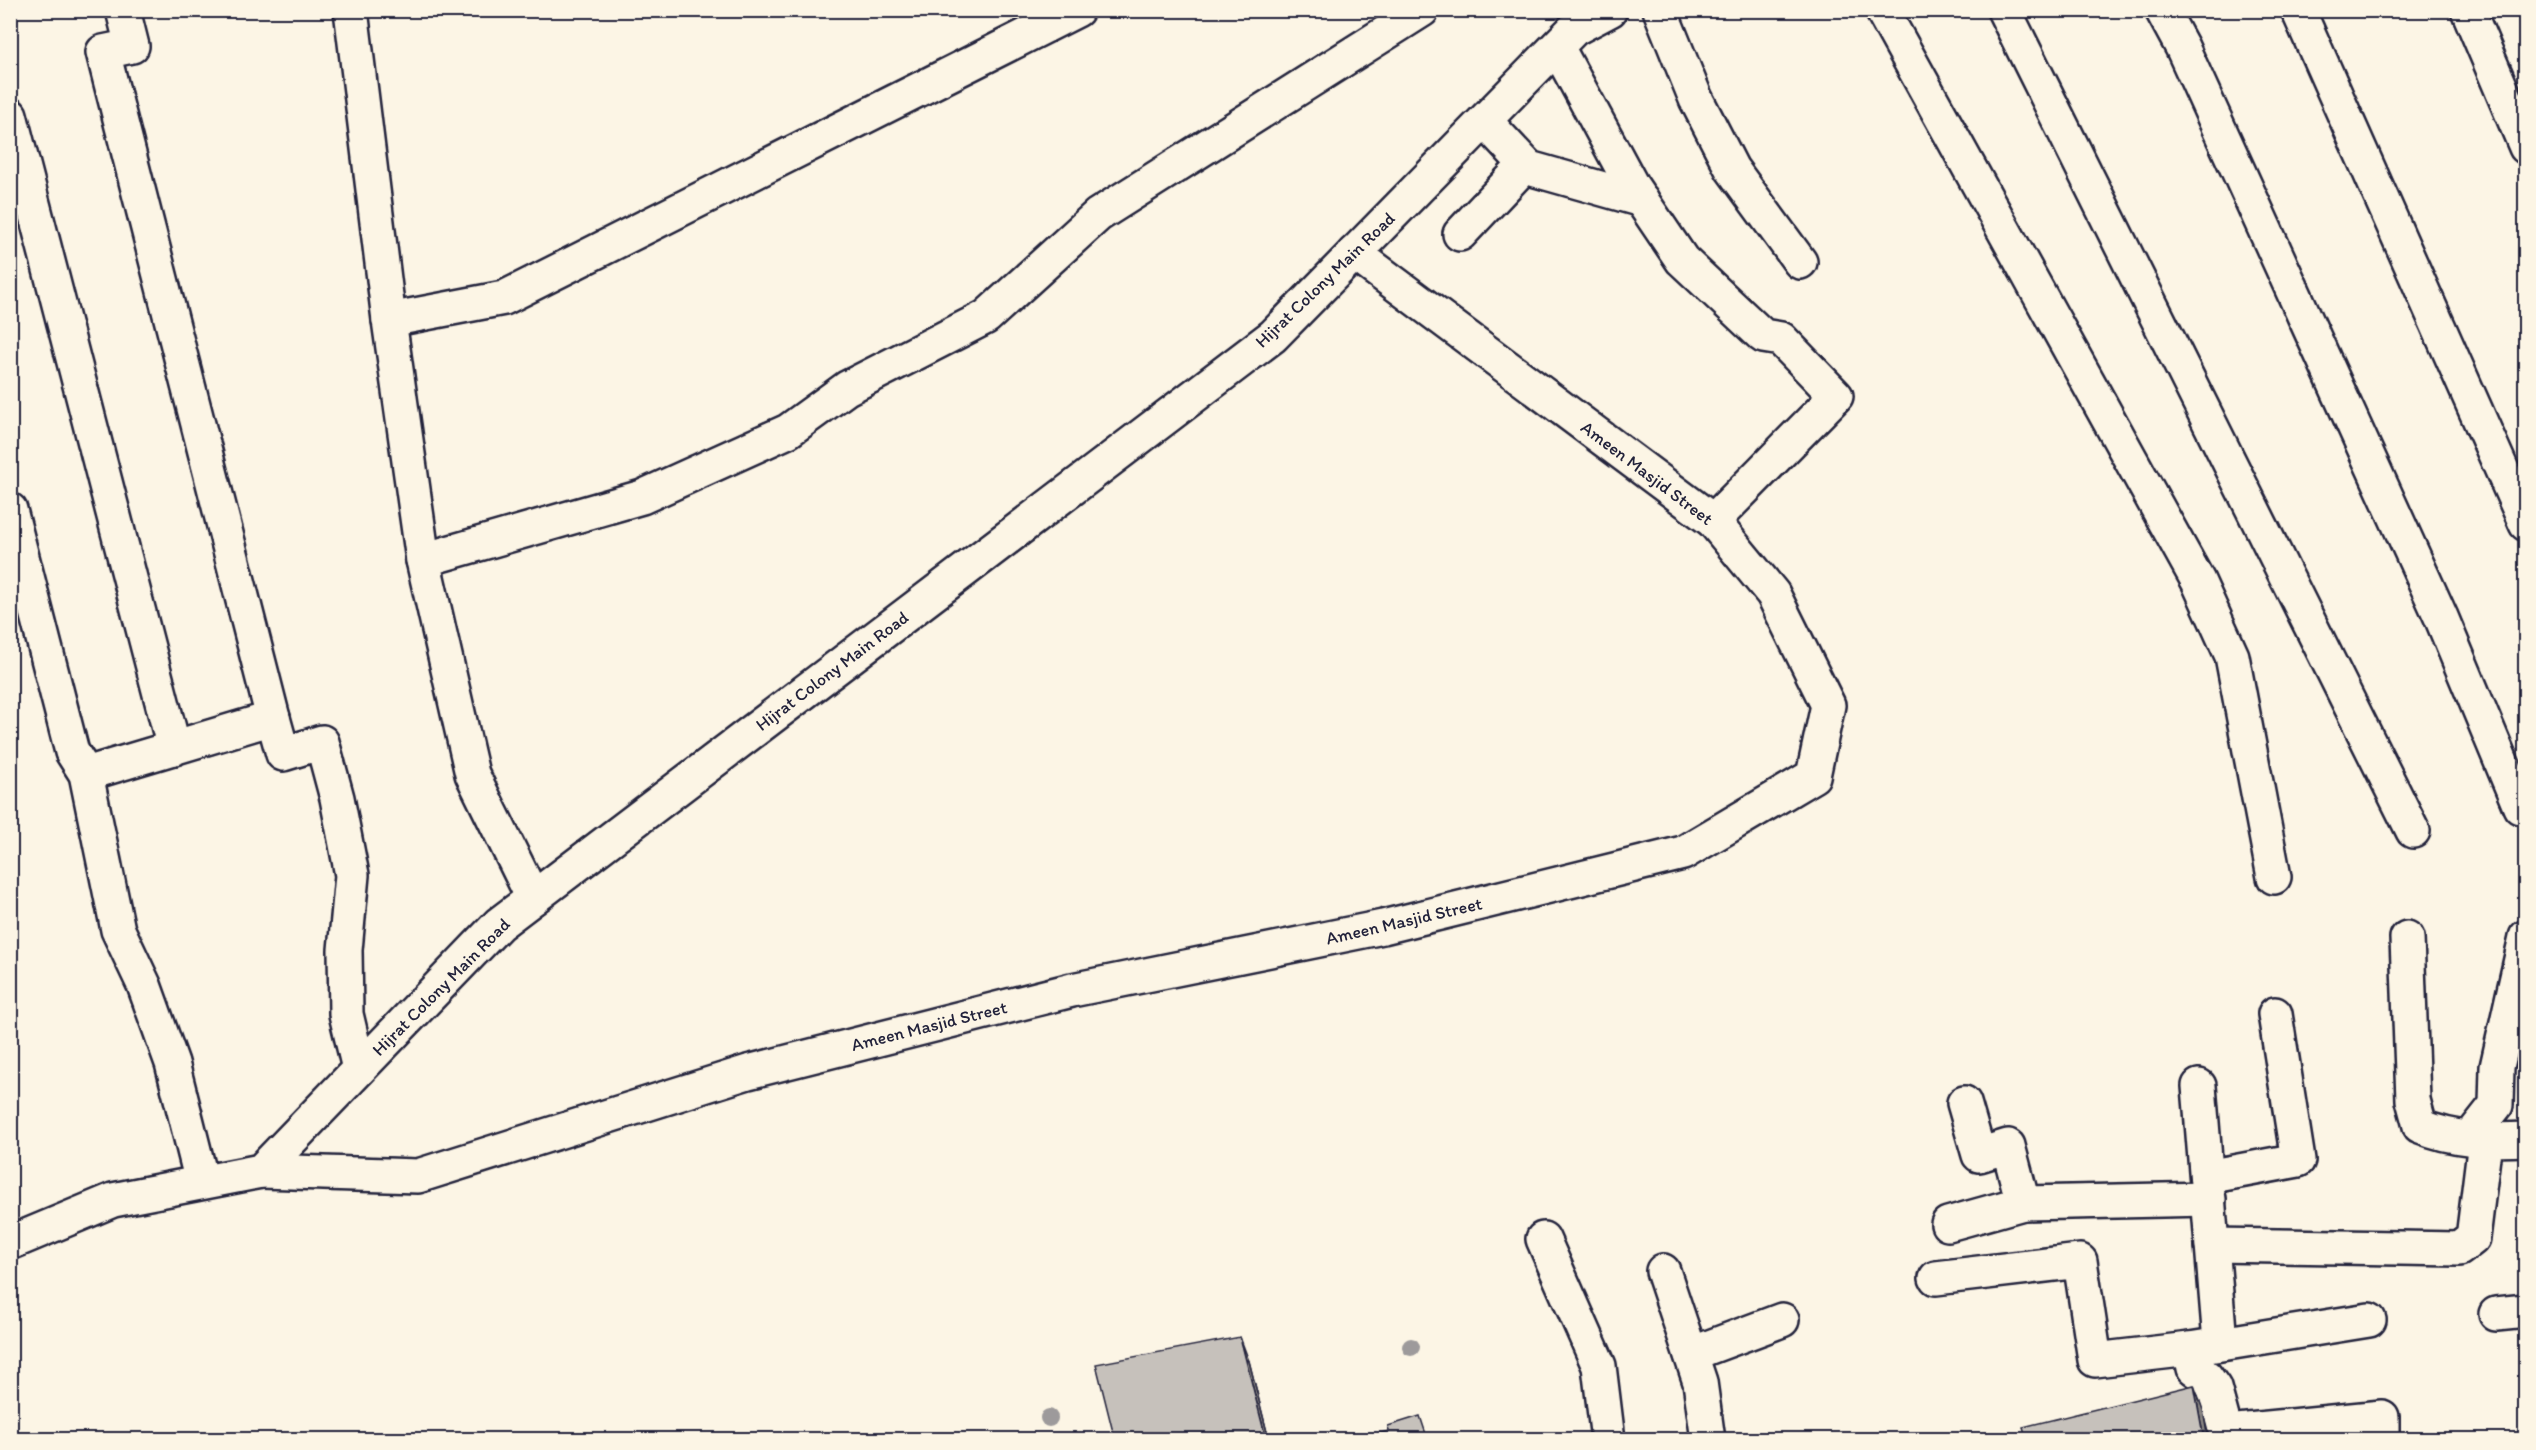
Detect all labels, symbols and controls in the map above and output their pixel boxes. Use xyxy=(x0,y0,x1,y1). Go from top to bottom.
street label: Hijrat Colony Main Road xyxy=(1251,207,1400,352)
street label: Ameen Masjid Street xyxy=(1577,416,1718,530)
street label: Hijrat Colony Main Road xyxy=(751,606,913,736)
street label: Ameen Masjid Street xyxy=(1324,892,1485,950)
street label: Hijrat Colony Main Road xyxy=(368,913,515,1060)
street label: Ameen Masjid Street xyxy=(849,996,1009,1056)

